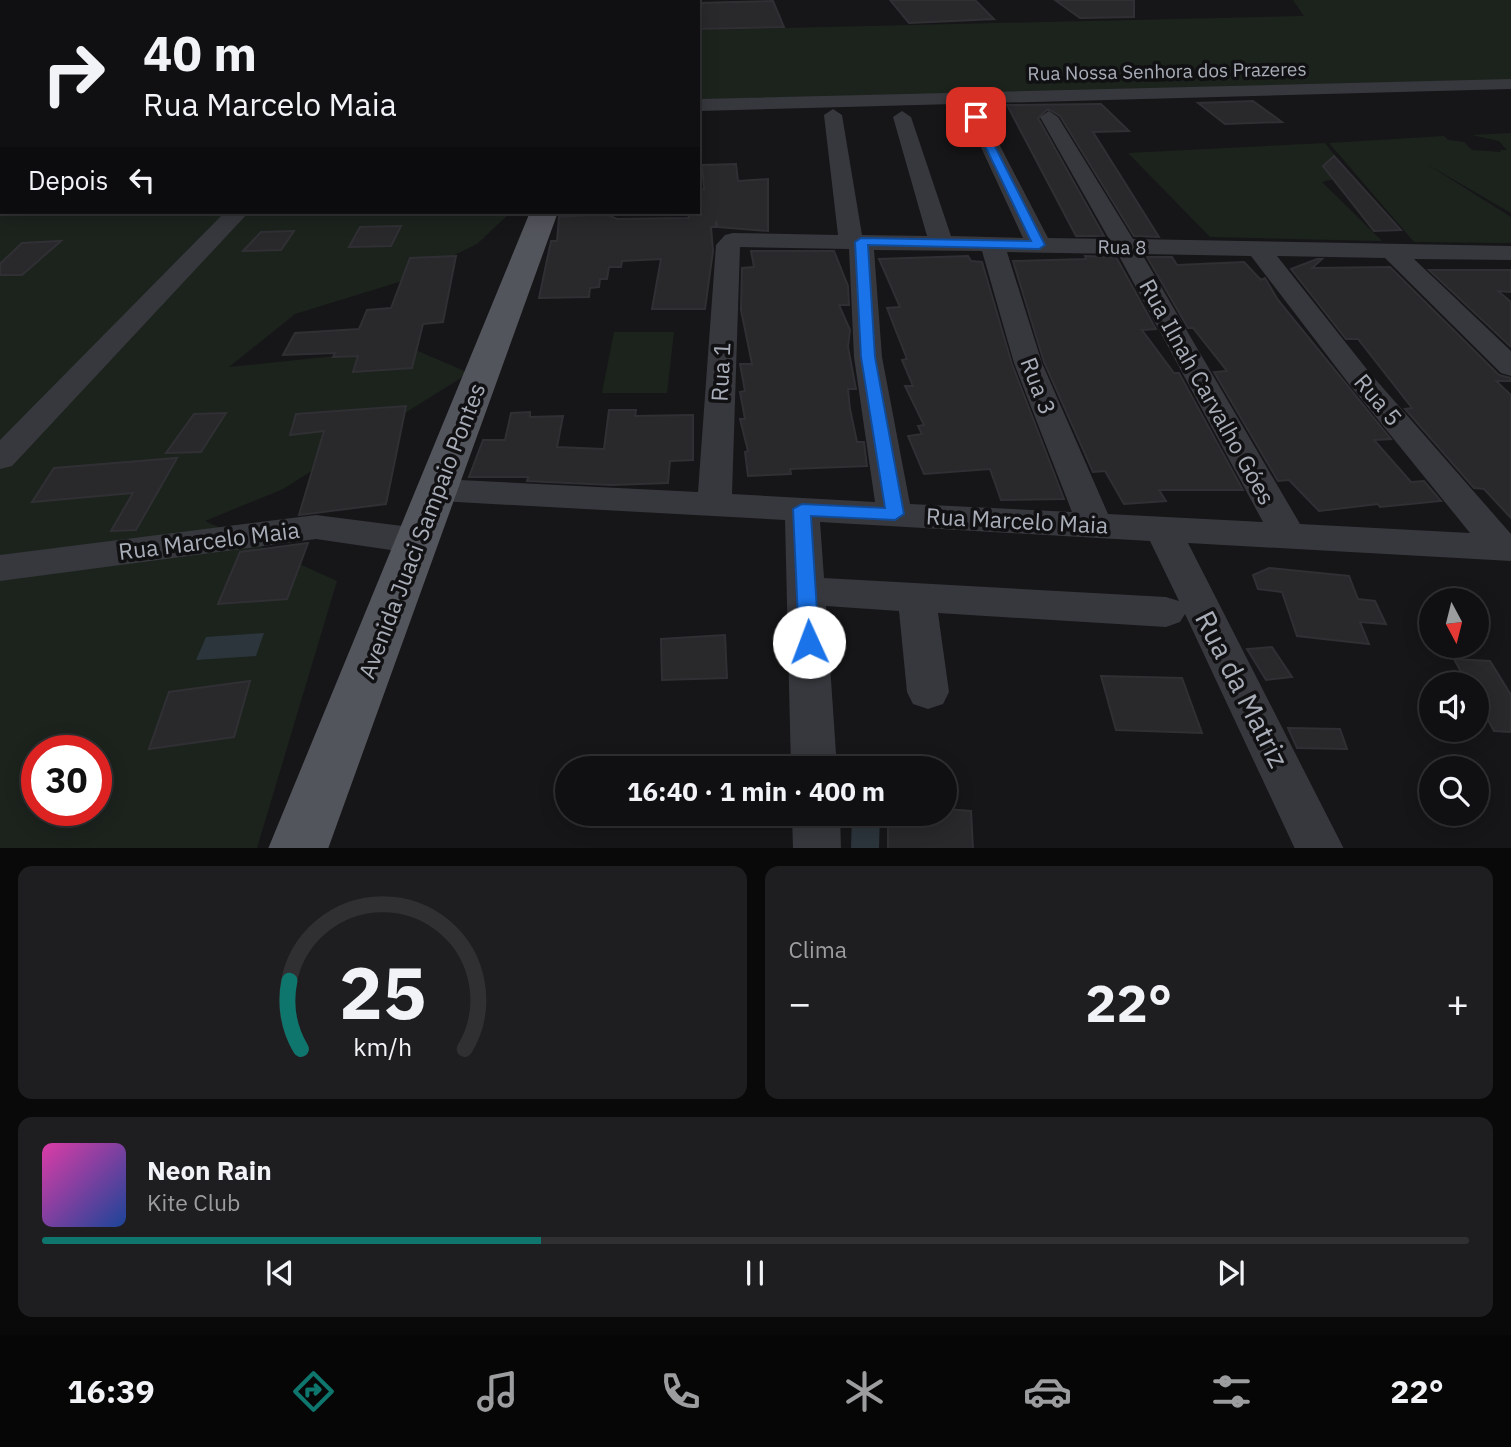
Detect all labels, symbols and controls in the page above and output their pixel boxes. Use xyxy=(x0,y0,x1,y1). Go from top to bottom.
text: 40 m xyxy=(143,21,257,84)
icon: right xyxy=(28,28,119,119)
street label: Rua Nossa Senhora dos Prazeres xyxy=(1027,57,1307,85)
text: Rua Marcelo Maia xyxy=(143,83,397,125)
pin xyxy=(946,87,1006,147)
icon: arrive xyxy=(957,98,995,136)
icon: left xyxy=(123,161,161,199)
text: Depois xyxy=(28,163,109,197)
street label: Rua 8 xyxy=(1097,235,1147,259)
street label: Rua Ilnah Carvalho Góes xyxy=(1133,273,1283,510)
street label: Rua 1 xyxy=(703,342,737,402)
street label: Rua 3 xyxy=(1014,353,1064,419)
street label: Rua 5 xyxy=(1348,367,1409,432)
street label: Avenida Juaci Sampaio Pontes xyxy=(351,379,491,683)
street label: Rua Marcelo Maia xyxy=(925,500,1109,540)
street label: Rua Marcelo Maia xyxy=(117,514,301,566)
north arrow xyxy=(1419,588,1489,658)
map controls xyxy=(1419,588,1489,826)
street label: Rua da Matriz xyxy=(1187,604,1298,773)
position arrow xyxy=(772,605,846,679)
button: sound xyxy=(1419,672,1489,742)
speed limit sign: 30 xyxy=(21,735,112,826)
button: search xyxy=(1419,756,1489,826)
text: 16:40 · 1 min · 400 m xyxy=(627,774,885,808)
text: Clima xyxy=(789,934,847,964)
text: 25 xyxy=(339,944,426,1039)
text: 22° xyxy=(1085,969,1172,1036)
text: − xyxy=(789,978,811,1027)
text: + xyxy=(1446,978,1469,1027)
text: km/h xyxy=(353,1029,412,1062)
text: Neon Rain xyxy=(147,1153,272,1187)
text: Kite Club xyxy=(147,1187,240,1217)
icon: previous xyxy=(261,1254,299,1292)
icon: pause xyxy=(736,1254,774,1292)
icon: next xyxy=(1212,1254,1250,1292)
icon: directions xyxy=(289,1367,338,1416)
icon: music xyxy=(473,1367,522,1416)
icon: phone xyxy=(656,1367,705,1416)
icon: climate xyxy=(840,1367,889,1416)
icon: car xyxy=(1023,1367,1072,1416)
icon: filters xyxy=(1207,1367,1256,1416)
text: 16:39 xyxy=(67,1370,155,1412)
text: 22° xyxy=(1390,1370,1444,1412)

